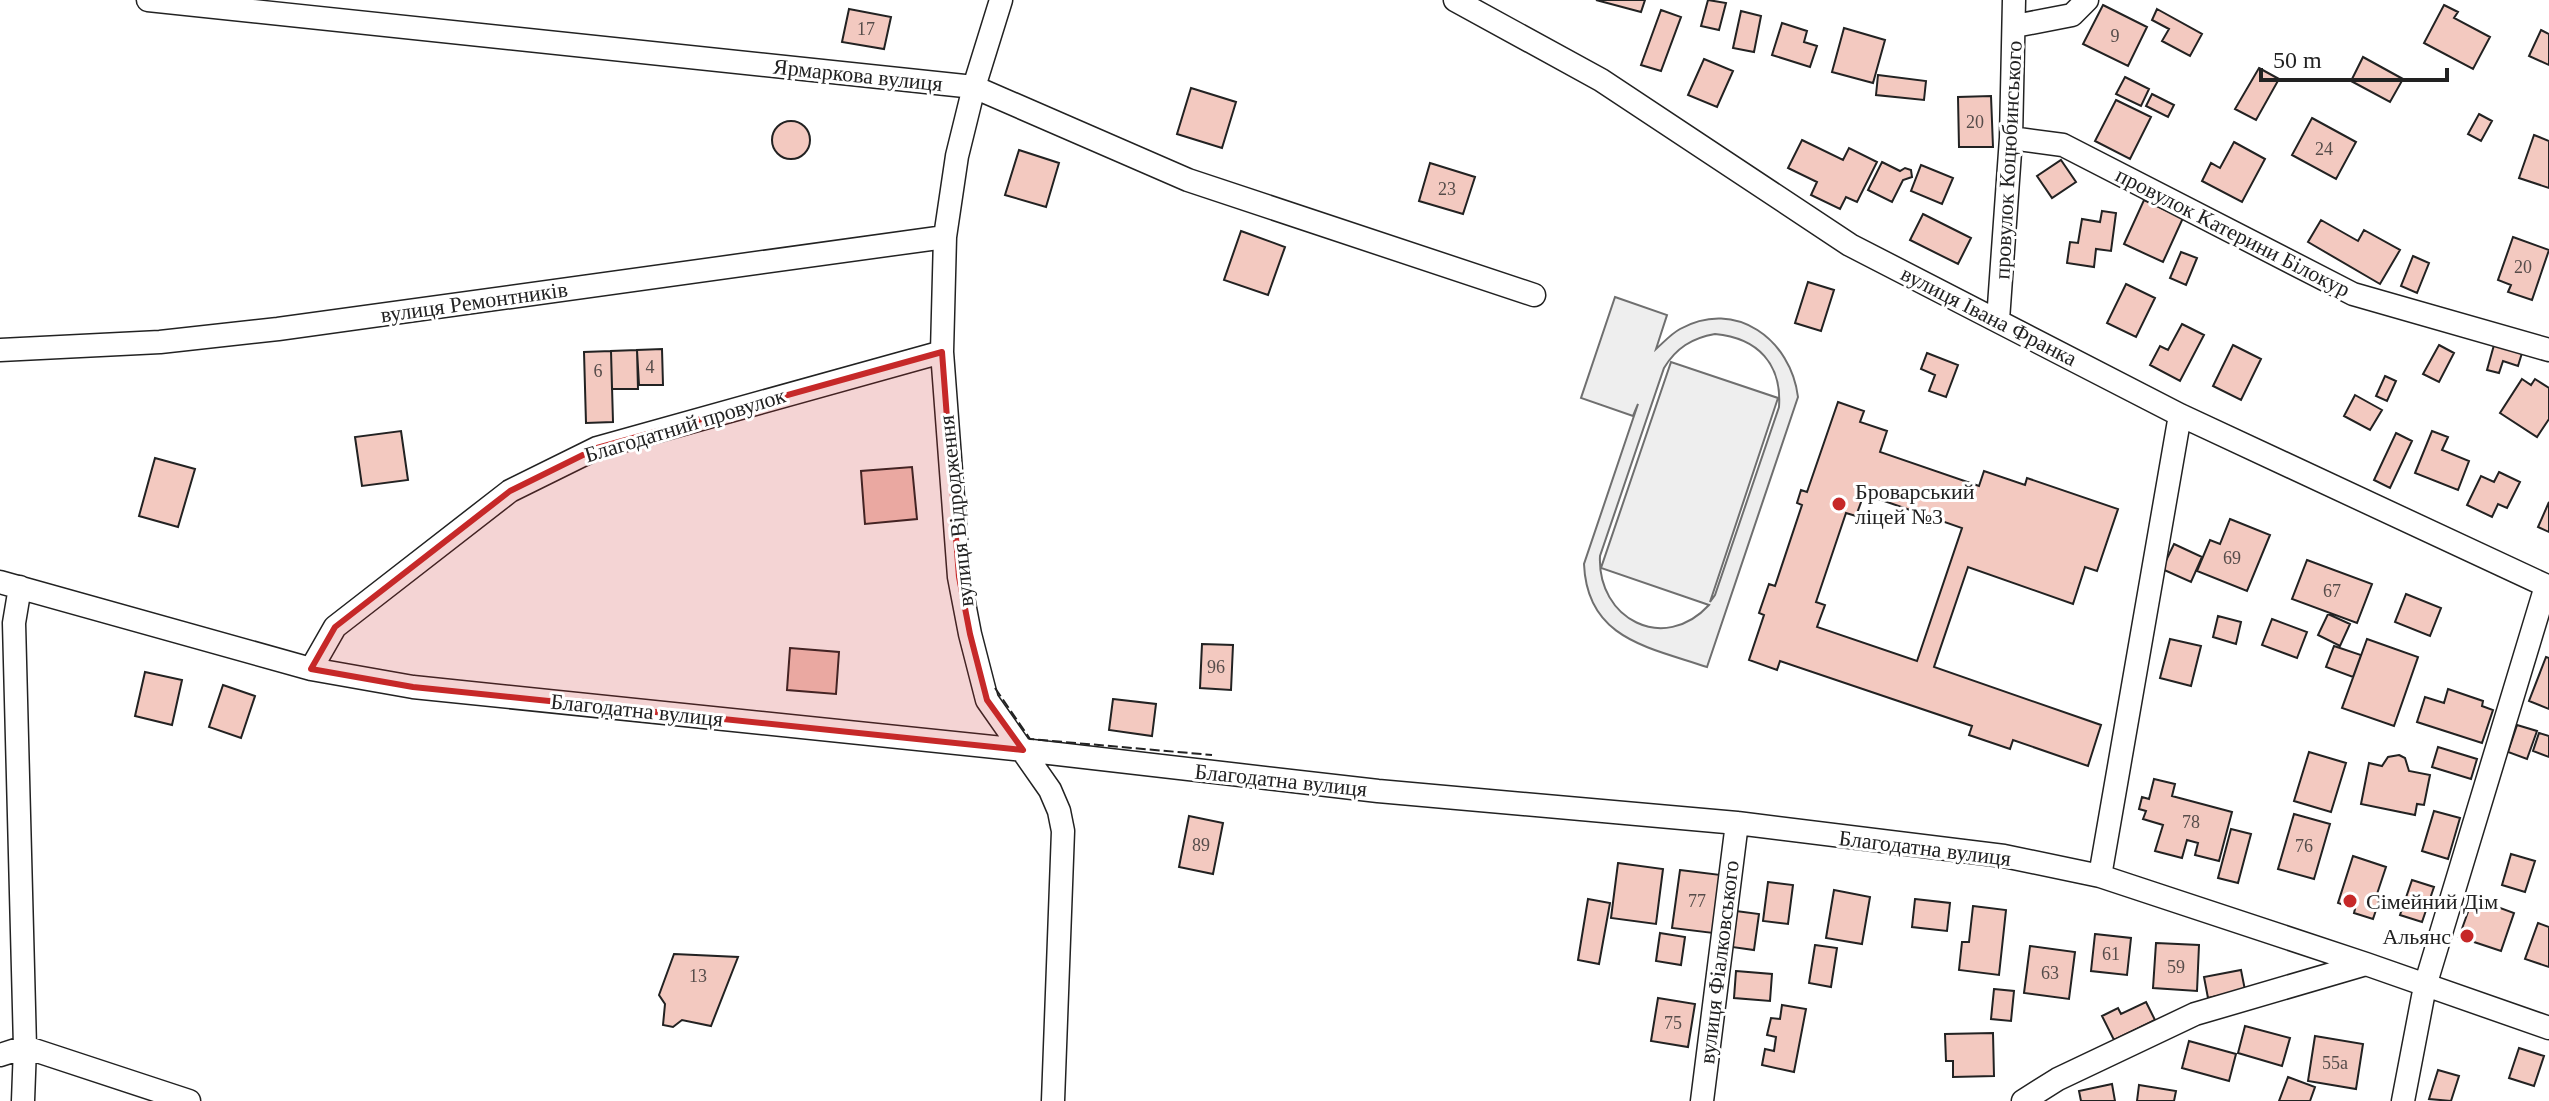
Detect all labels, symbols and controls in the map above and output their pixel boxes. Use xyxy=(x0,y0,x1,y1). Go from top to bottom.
house number: 17 xyxy=(857,19,875,39)
house number: 9 xyxy=(2111,26,2120,46)
scale bar xyxy=(2261,32,2447,82)
street label: провулок Коцюбинського xyxy=(1989,40,2027,280)
text: 50 m xyxy=(2273,47,2322,73)
street label: Ярмаркова вулиця xyxy=(772,54,944,96)
house number: 20 xyxy=(1966,112,1984,132)
house number: 24 xyxy=(2315,139,2333,159)
street label: провулок Катерини Білокур xyxy=(2112,162,2354,302)
house number: 23 xyxy=(1438,179,1456,199)
house number: 20 xyxy=(2514,257,2532,277)
street label: вулиця Івана Франка xyxy=(1897,261,2081,371)
street label: вулиця Ремонтників xyxy=(379,276,569,328)
house number: 4 xyxy=(646,357,655,377)
house number: 6 xyxy=(594,361,603,381)
street label: Благодатний провулок xyxy=(581,382,789,467)
street label: вулиця Відродження xyxy=(933,414,979,608)
place label: Броварський ліцей №3 xyxy=(1855,479,1975,529)
marker: Броварський ліцей №3 xyxy=(1830,495,1848,513)
house number: 69 xyxy=(2223,548,2241,568)
house number: 67 xyxy=(2323,581,2341,601)
house number: 96 xyxy=(1207,657,1225,677)
street label: Благодатна вулиця xyxy=(550,689,724,731)
street label: Благодатна вулиця xyxy=(1194,759,1368,801)
house number: 78 xyxy=(2182,812,2200,832)
street label: Благодатна вулиця xyxy=(1837,825,2013,871)
house number: 89 xyxy=(1192,835,1210,855)
house number: 76 xyxy=(2295,836,2313,856)
street label: вулиця Фіалковського xyxy=(1694,859,1744,1065)
place label: Сімейний Дім xyxy=(2366,889,2498,914)
house number: 77 xyxy=(1688,891,1706,911)
marker: Сімейний Дім xyxy=(2341,892,2359,910)
place label: Альянс xyxy=(2382,924,2451,949)
marker: Альянс xyxy=(2458,927,2476,945)
house number: 61 xyxy=(2102,944,2120,964)
house number: 59 xyxy=(2167,957,2185,977)
house number: 63 xyxy=(2041,963,2059,983)
house number: 13 xyxy=(689,966,707,986)
house number: 75 xyxy=(1664,1013,1682,1033)
house number: 55а xyxy=(2322,1053,2348,1073)

